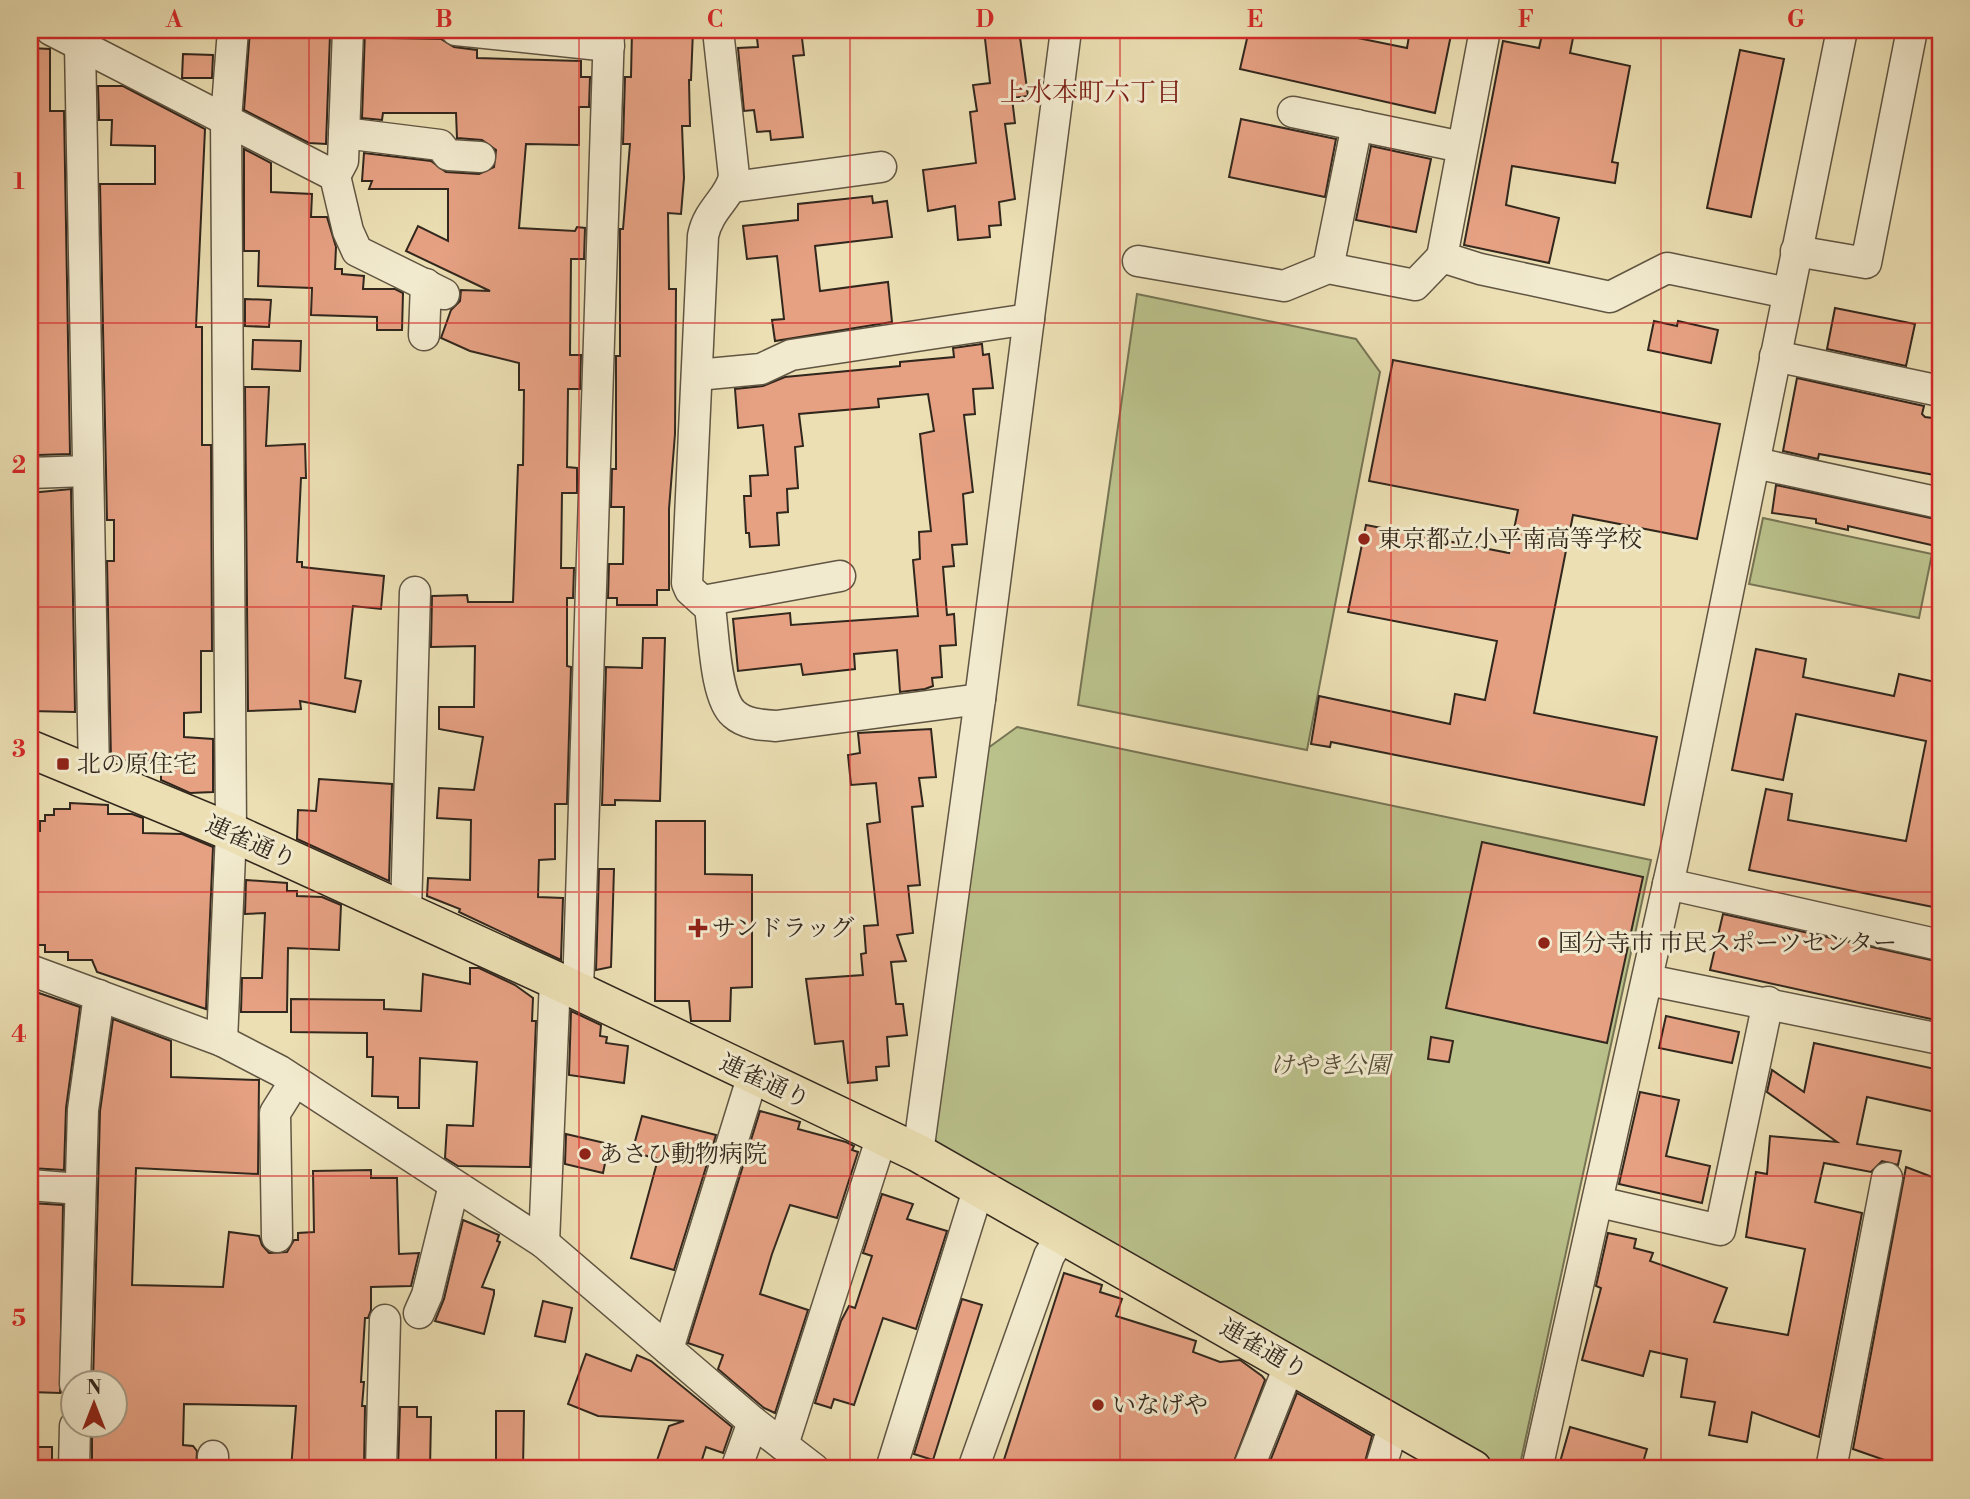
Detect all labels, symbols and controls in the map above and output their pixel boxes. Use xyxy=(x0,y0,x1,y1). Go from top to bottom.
text: A xyxy=(165,6,183,34)
text: B xyxy=(435,6,453,34)
text: C xyxy=(707,6,723,34)
text: D xyxy=(976,6,994,34)
text: E xyxy=(1247,6,1263,34)
text: F xyxy=(1518,6,1534,34)
text: G xyxy=(1787,6,1805,34)
district label: 上水本町六丁目 xyxy=(1000,77,1182,109)
text: 1 xyxy=(13,168,25,196)
text: 2 xyxy=(12,452,26,480)
place label: 東京都立小平南高等学校 xyxy=(1378,525,1642,555)
marker: 東京都立小平南高等学校 xyxy=(1356,531,1372,547)
text: 3 xyxy=(12,736,26,764)
place label: 北の原住宅 xyxy=(77,750,197,780)
marker: 北の原住宅 xyxy=(55,756,71,772)
street label: 連雀通り xyxy=(201,810,301,876)
place label: サンドラッグ xyxy=(712,914,854,944)
marker: サンドラッグ xyxy=(690,920,706,936)
place label: 国分寺市 市民スポーツセンター xyxy=(1558,929,1897,959)
marker: 国分寺市 市民スポーツセンター xyxy=(1536,935,1552,951)
text: 4 xyxy=(11,1021,27,1049)
street label: 連雀通り xyxy=(715,1048,814,1116)
park label: けやき公園 xyxy=(1270,1051,1394,1081)
place label: あさひ動物病院 xyxy=(599,1140,767,1170)
marker: あさひ動物病院 xyxy=(577,1146,593,1162)
text: 5 xyxy=(12,1305,26,1333)
street label: 連雀通り xyxy=(1214,1313,1313,1387)
north arrow xyxy=(60,1370,130,1440)
text: N xyxy=(86,1376,102,1400)
place label: いなげや xyxy=(1112,1391,1208,1421)
marker: いなげや xyxy=(1090,1397,1106,1413)

